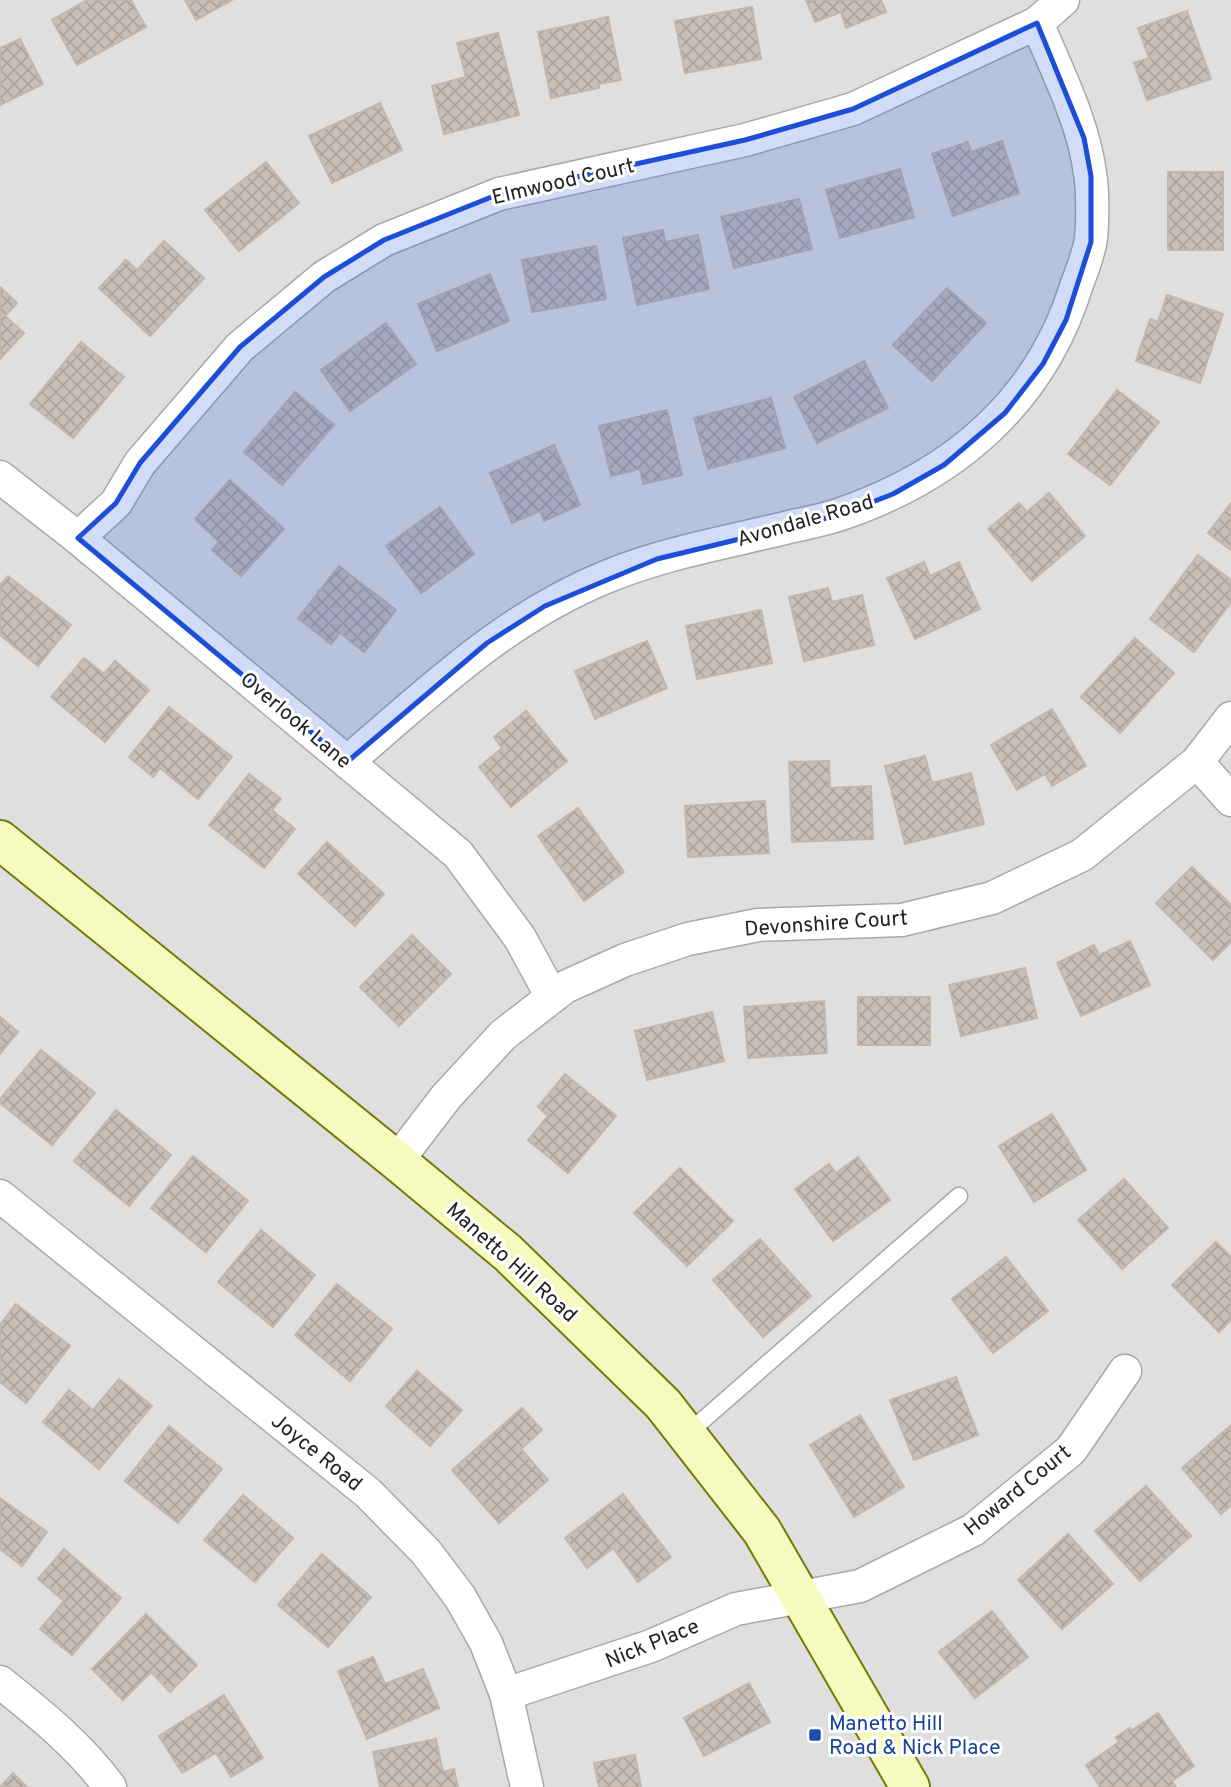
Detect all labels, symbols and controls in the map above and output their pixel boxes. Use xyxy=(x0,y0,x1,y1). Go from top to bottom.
street label: Elmwood Court xyxy=(490,153,637,212)
street label: Avondale Road xyxy=(734,489,877,554)
street label: Overlook Lane xyxy=(234,667,356,776)
street label: Devonshire Court xyxy=(743,905,909,944)
street label: Manetto Hill Road xyxy=(440,1197,582,1329)
street label: Joyce Road xyxy=(265,1408,367,1498)
street label: Howard Court xyxy=(959,1440,1077,1543)
street label: Nick Place xyxy=(602,1613,703,1675)
place label: Manetto Hill Road & Nick Place xyxy=(829,1711,1001,1762)
marker: Manetto Hill Road & Nick Place xyxy=(807,1727,823,1743)

